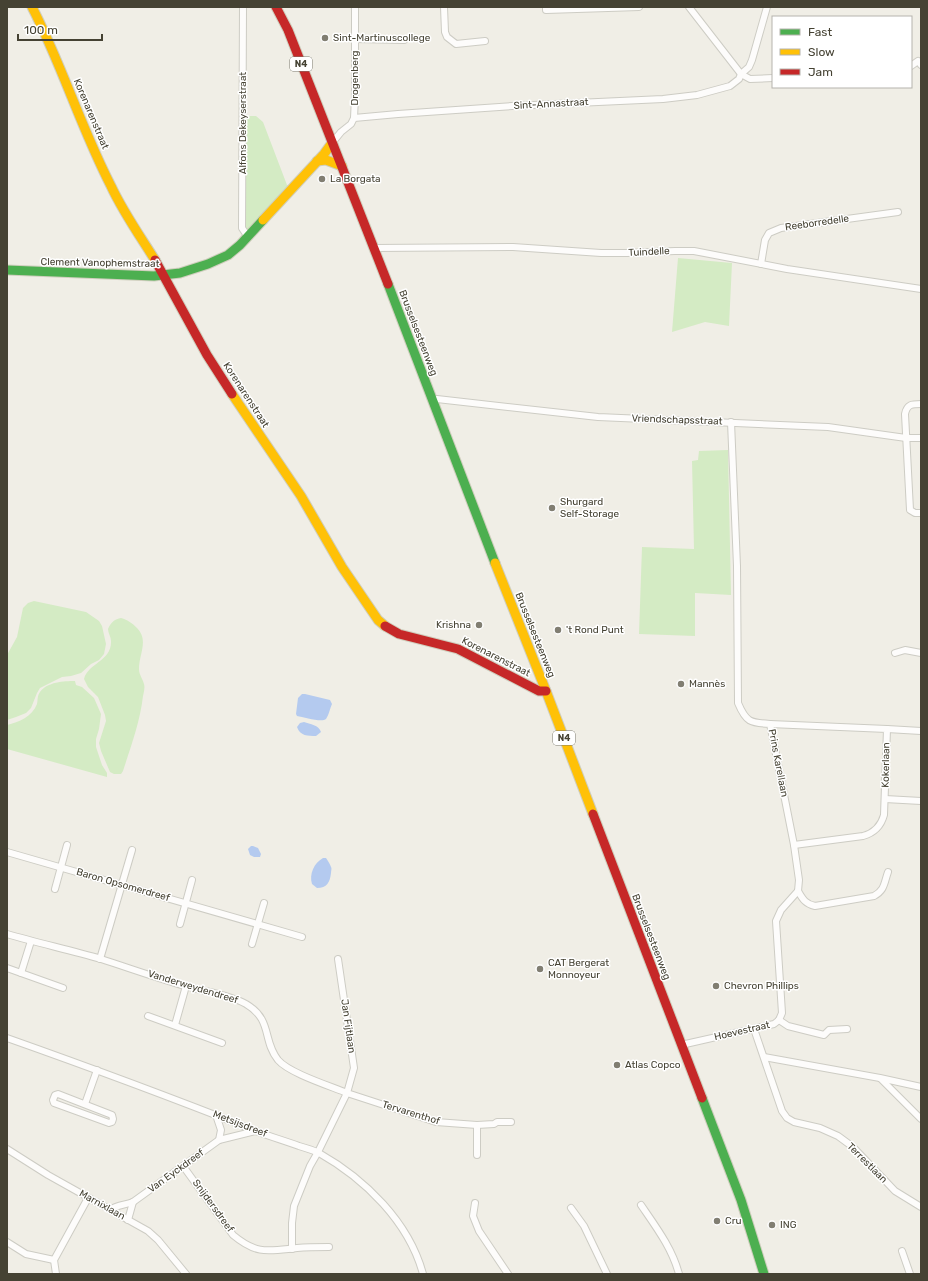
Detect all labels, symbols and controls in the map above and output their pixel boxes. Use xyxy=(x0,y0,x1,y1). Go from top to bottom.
scale bar xyxy=(18,16,102,42)
legend xyxy=(772,16,912,88)
text: 100 m xyxy=(24,23,58,37)
text: Fast xyxy=(808,25,832,39)
place label: Sint-Martinuscollege xyxy=(333,32,431,44)
marker: Sint-Martinuscollege xyxy=(320,33,330,43)
text: Slow xyxy=(808,45,835,59)
street label: Drogenberg xyxy=(349,50,361,106)
road number: N4 xyxy=(290,57,312,71)
text: Jam xyxy=(808,65,833,79)
street label: Alfons Dekeyserstraat xyxy=(237,72,249,174)
street label: Korenarenstraat xyxy=(71,77,111,151)
street label: Sint-Annastraat xyxy=(513,96,589,112)
place label: La Borgata xyxy=(330,173,381,185)
marker: La Borgata xyxy=(317,174,327,184)
street label: Reeborredelle xyxy=(784,213,850,233)
street label: Tuindelle xyxy=(628,245,670,259)
street label: Clement Vanophemstraat xyxy=(41,256,160,270)
street label: Brusselsesteenweg xyxy=(396,288,440,378)
street label: Korenarenstraat xyxy=(220,360,272,430)
street label: Vriendschapsstraat xyxy=(631,412,723,428)
place label: Shurgard Self-Storage xyxy=(560,496,620,520)
marker: Shurgard Self-Storage xyxy=(547,503,557,513)
street label: Brusselsesteenweg xyxy=(512,591,558,679)
place label: Krishna xyxy=(436,619,471,631)
marker: Krishna xyxy=(474,620,484,630)
place label: 't Rond Punt xyxy=(566,624,624,636)
marker: 't Rond Punt xyxy=(553,625,563,635)
street label: Korenarenstraat xyxy=(460,635,532,679)
place label: Mannès xyxy=(689,678,725,690)
marker: Mannès xyxy=(676,679,686,689)
street label: Prins Karellaan xyxy=(766,728,790,798)
road number: N4 xyxy=(553,731,575,745)
street label: Kokerlaan xyxy=(880,742,892,788)
street label: Baron Opsomerdreef xyxy=(75,866,171,904)
street label: Brusselsesteenweg xyxy=(629,892,673,982)
place label: CAT Bergerat Monnoyeur xyxy=(548,957,609,981)
marker: CAT Bergerat Monnoyeur xyxy=(535,964,545,974)
street label: Vanderweydendreef xyxy=(146,968,240,1006)
place label: Chevron Phillips xyxy=(724,980,799,992)
marker: Chevron Phillips xyxy=(711,981,721,991)
street label: Jan Fijtlaan xyxy=(338,998,358,1054)
street label: Hoevestraat xyxy=(713,1019,771,1043)
place label: Atlas Copco xyxy=(625,1059,681,1071)
marker: Atlas Copco xyxy=(612,1060,622,1070)
street label: Tervarenthof xyxy=(381,1099,442,1128)
street label: Metsijsdreef xyxy=(211,1108,269,1140)
street label: Terrestlaan xyxy=(844,1140,890,1186)
street label: Van Eyckdreef xyxy=(146,1147,206,1195)
street label: Snijdersdreef xyxy=(190,1177,236,1235)
street label: Marnixlaan xyxy=(77,1187,127,1223)
place label: Cru xyxy=(725,1215,741,1227)
marker: Cru xyxy=(712,1216,722,1226)
place label: ING xyxy=(780,1219,797,1231)
marker: ING xyxy=(767,1220,777,1230)

